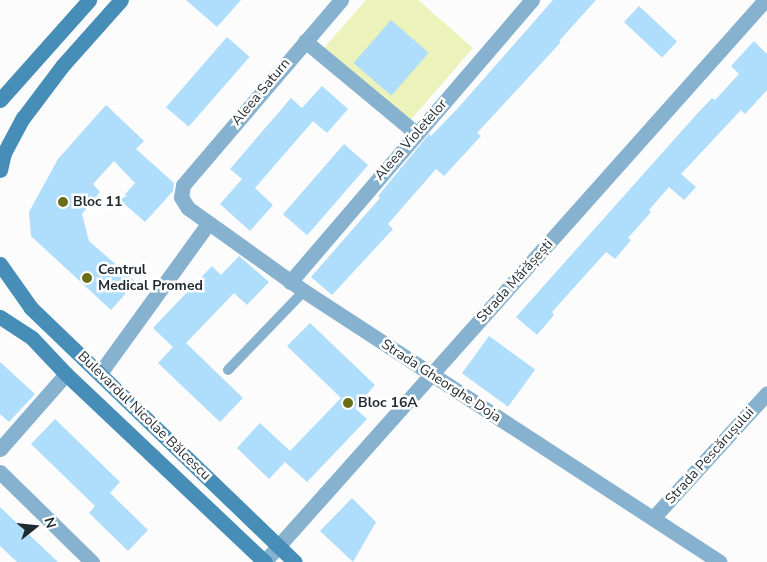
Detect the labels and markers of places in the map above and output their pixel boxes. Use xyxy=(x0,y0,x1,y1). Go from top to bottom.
place label: Bloc 11 xyxy=(73,194,122,210)
marker: Bloc 11 xyxy=(57,196,69,208)
place label: Centrul Medical Promed xyxy=(98,262,203,294)
marker: Centrul Medical Promed xyxy=(80,271,94,285)
place label: Bloc 16A xyxy=(358,395,418,411)
marker: Bloc 16A xyxy=(342,397,354,409)

